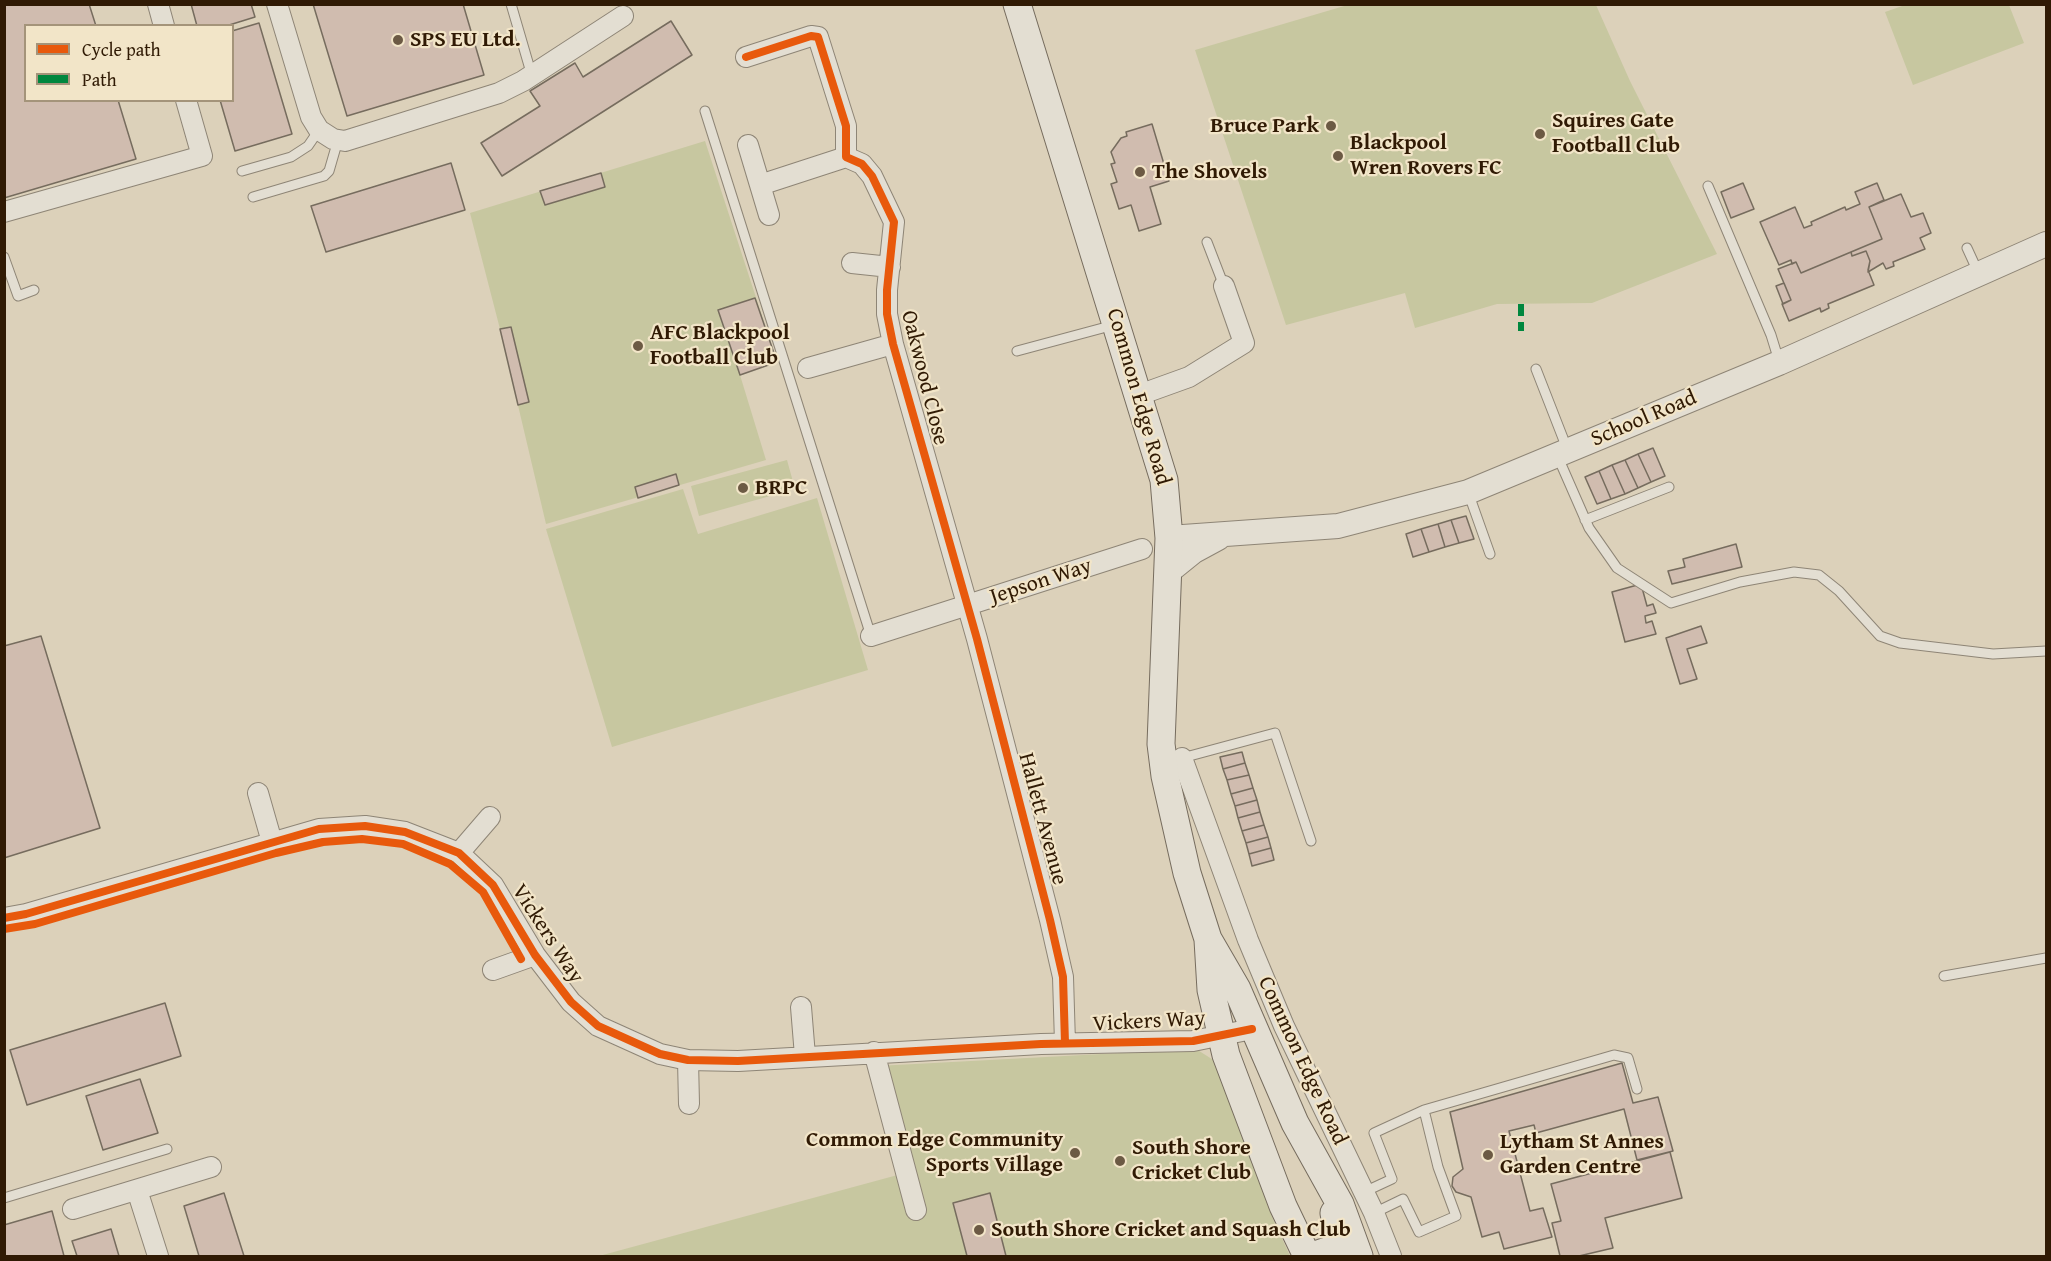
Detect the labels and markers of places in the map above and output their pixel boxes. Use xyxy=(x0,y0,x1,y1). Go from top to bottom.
place label: SPS EU Ltd. xyxy=(410,27,521,53)
marker: SPS EU Ltd. xyxy=(391,33,405,47)
place label: Squires Gate Football Club xyxy=(1552,108,1680,160)
place label: Bruce Park xyxy=(1210,113,1319,139)
marker: Bruce Park xyxy=(1324,119,1338,133)
marker: Squires Gate Football Club xyxy=(1533,127,1547,141)
place label: Blackpool Wren Rovers FC xyxy=(1350,130,1502,182)
marker: Blackpool Wren Rovers FC xyxy=(1331,149,1345,163)
place label: The Shovels xyxy=(1152,159,1267,185)
marker: The Shovels xyxy=(1133,165,1147,179)
place label: AFC Blackpool Football Club xyxy=(650,320,789,372)
marker: AFC Blackpool Football Club xyxy=(631,339,645,353)
place label: BRPC xyxy=(755,475,807,501)
marker: BRPC xyxy=(736,481,750,495)
place label: Common Edge Community Sports Village xyxy=(806,1127,1063,1178)
place label: Lytham St Annes Garden Centre xyxy=(1500,1129,1664,1180)
place label: South Shore Cricket Club xyxy=(1132,1135,1251,1186)
marker: Common Edge Community Sports Village xyxy=(1068,1146,1082,1160)
marker: Lytham St Annes Garden Centre xyxy=(1481,1148,1495,1162)
marker: South Shore Cricket Club xyxy=(1113,1154,1127,1168)
place label: South Shore Cricket and Squash Club xyxy=(991,1217,1351,1243)
marker: South Shore Cricket and Squash Club xyxy=(972,1223,986,1237)

